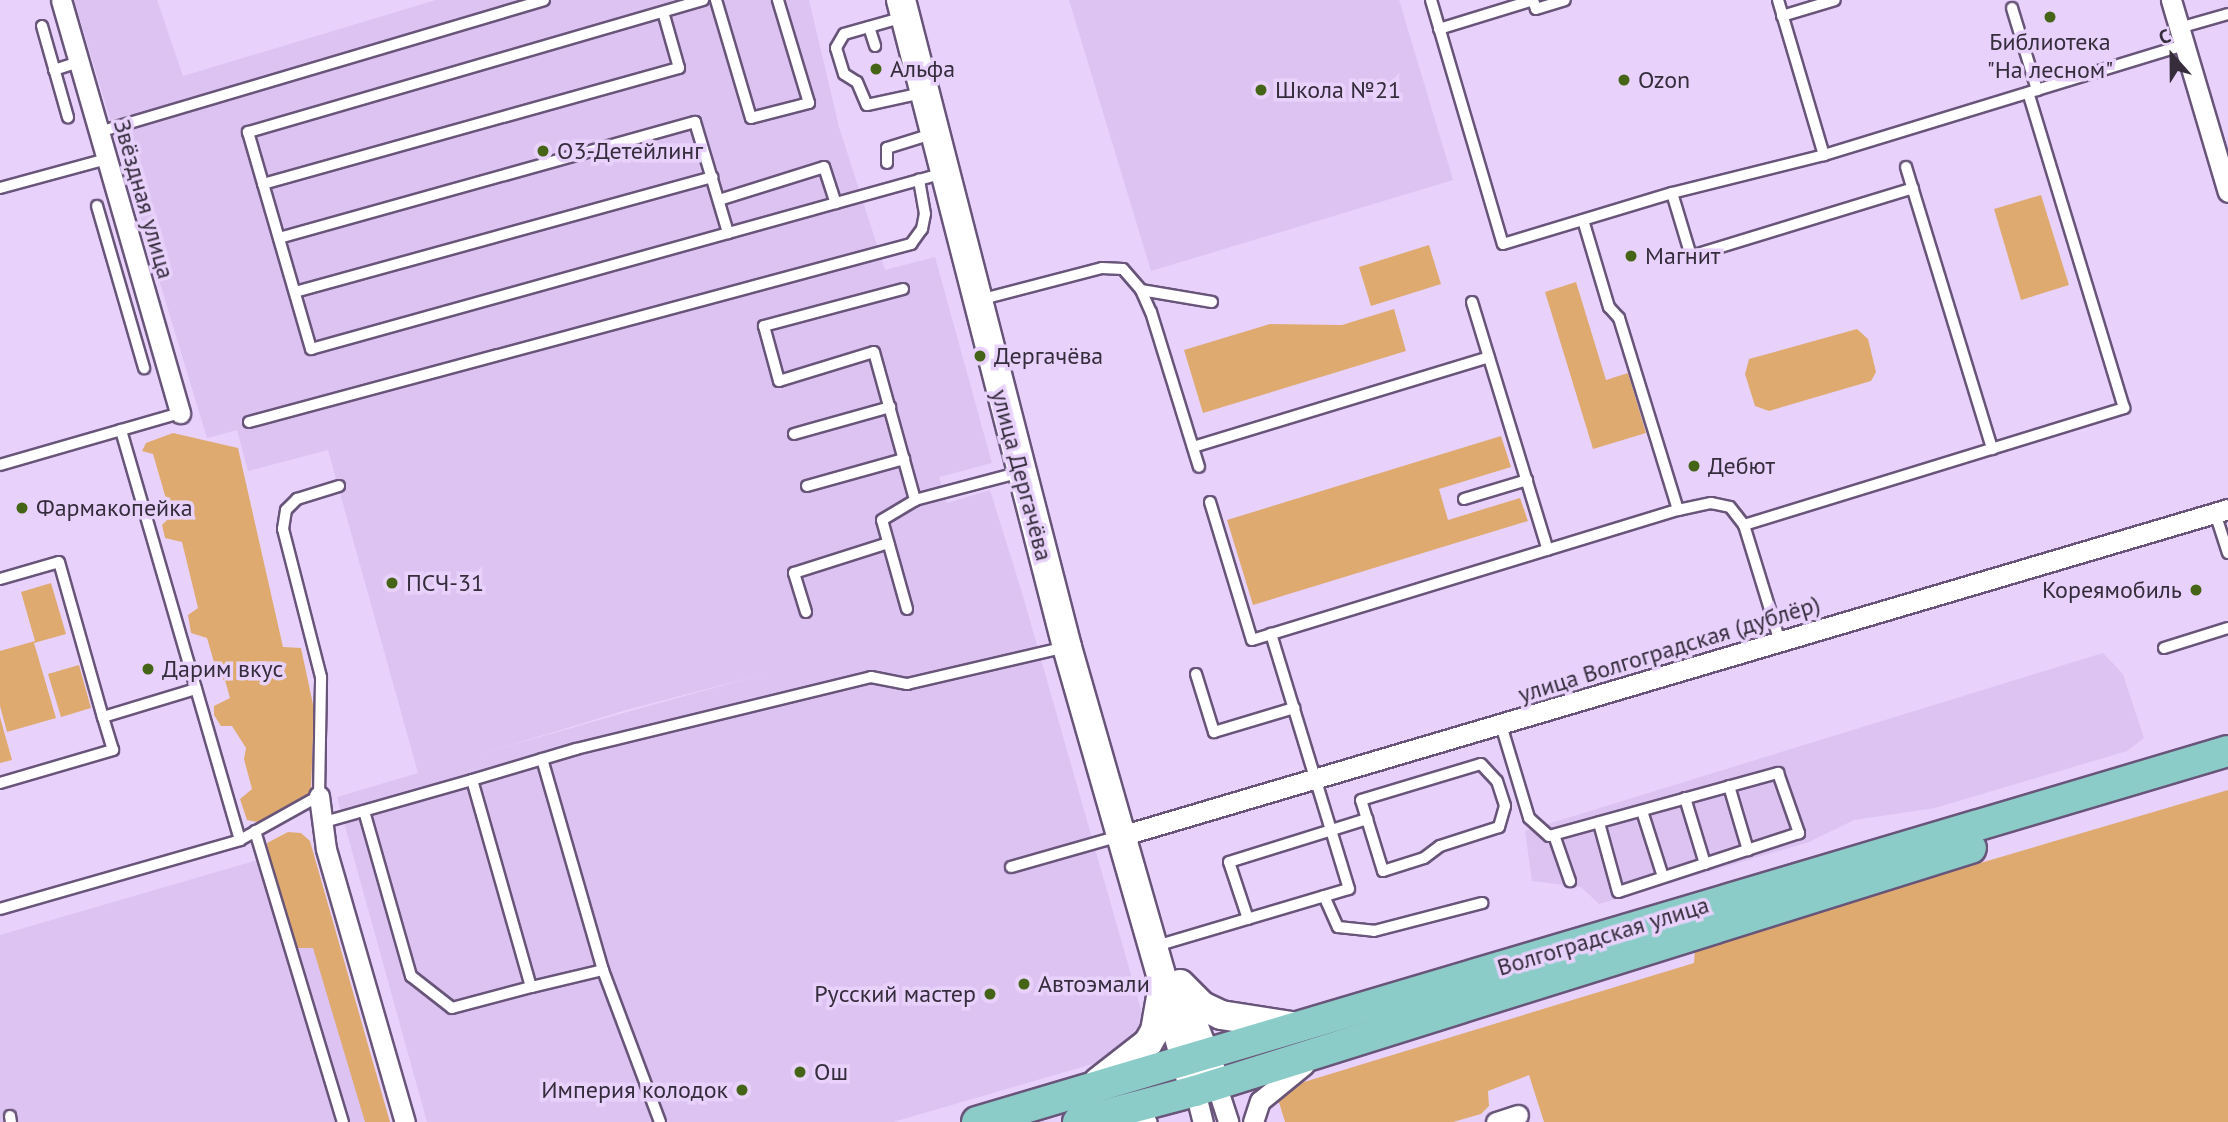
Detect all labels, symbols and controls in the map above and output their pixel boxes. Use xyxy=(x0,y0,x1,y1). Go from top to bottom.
marker: Библиотека "На лесном" xyxy=(2042,9,2058,25)
north arrow xyxy=(2137,21,2207,91)
text: С xyxy=(2155,23,2174,50)
place label: Библиотека "На лесном" xyxy=(1987,28,2113,84)
place label: Альфа xyxy=(890,55,955,83)
marker: Альфа xyxy=(868,61,884,77)
place label: Ozon xyxy=(1638,66,1690,94)
marker: Ozon xyxy=(1616,72,1632,88)
place label: Школа №21 xyxy=(1275,76,1401,104)
marker: Школа №21 xyxy=(1253,82,1269,98)
street label: Звёздная улица xyxy=(107,116,181,282)
place label: О3-Детейлинг xyxy=(557,137,703,165)
marker: О3-Детейлинг xyxy=(535,143,551,159)
place label: Магнит xyxy=(1645,242,1720,270)
marker: Магнит xyxy=(1623,248,1639,264)
place label: Дергачёва xyxy=(994,342,1103,370)
marker: Дергачёва xyxy=(972,348,988,364)
street label: улица Дергачёва xyxy=(985,386,1059,564)
place label: Дебют xyxy=(1708,452,1775,480)
marker: Дебют xyxy=(1686,458,1702,474)
place label: Фармакопейка xyxy=(36,494,193,522)
marker: Фармакопейка xyxy=(14,500,30,516)
place label: ПСЧ-31 xyxy=(406,569,484,597)
marker: ПСЧ-31 xyxy=(384,575,400,591)
place label: Кореямобиль xyxy=(2042,576,2182,604)
marker: Кореямобиль xyxy=(2188,582,2204,598)
street label: улица Волгоградская (дублёр) xyxy=(1515,589,1823,709)
place label: Дарим вкус xyxy=(162,655,283,683)
marker: Дарим вкус xyxy=(140,661,156,677)
street label: Волгоградская улица xyxy=(1494,890,1712,982)
place label: Автоэмали xyxy=(1038,970,1150,998)
marker: Автоэмали xyxy=(1016,976,1032,992)
place label: Русский мастер xyxy=(814,980,976,1008)
marker: Русский мастер xyxy=(982,986,998,1002)
place label: Ош xyxy=(814,1058,848,1086)
marker: Ош xyxy=(792,1064,808,1080)
place label: Империя колодок xyxy=(541,1076,728,1104)
marker: Империя колодок xyxy=(734,1082,750,1098)

